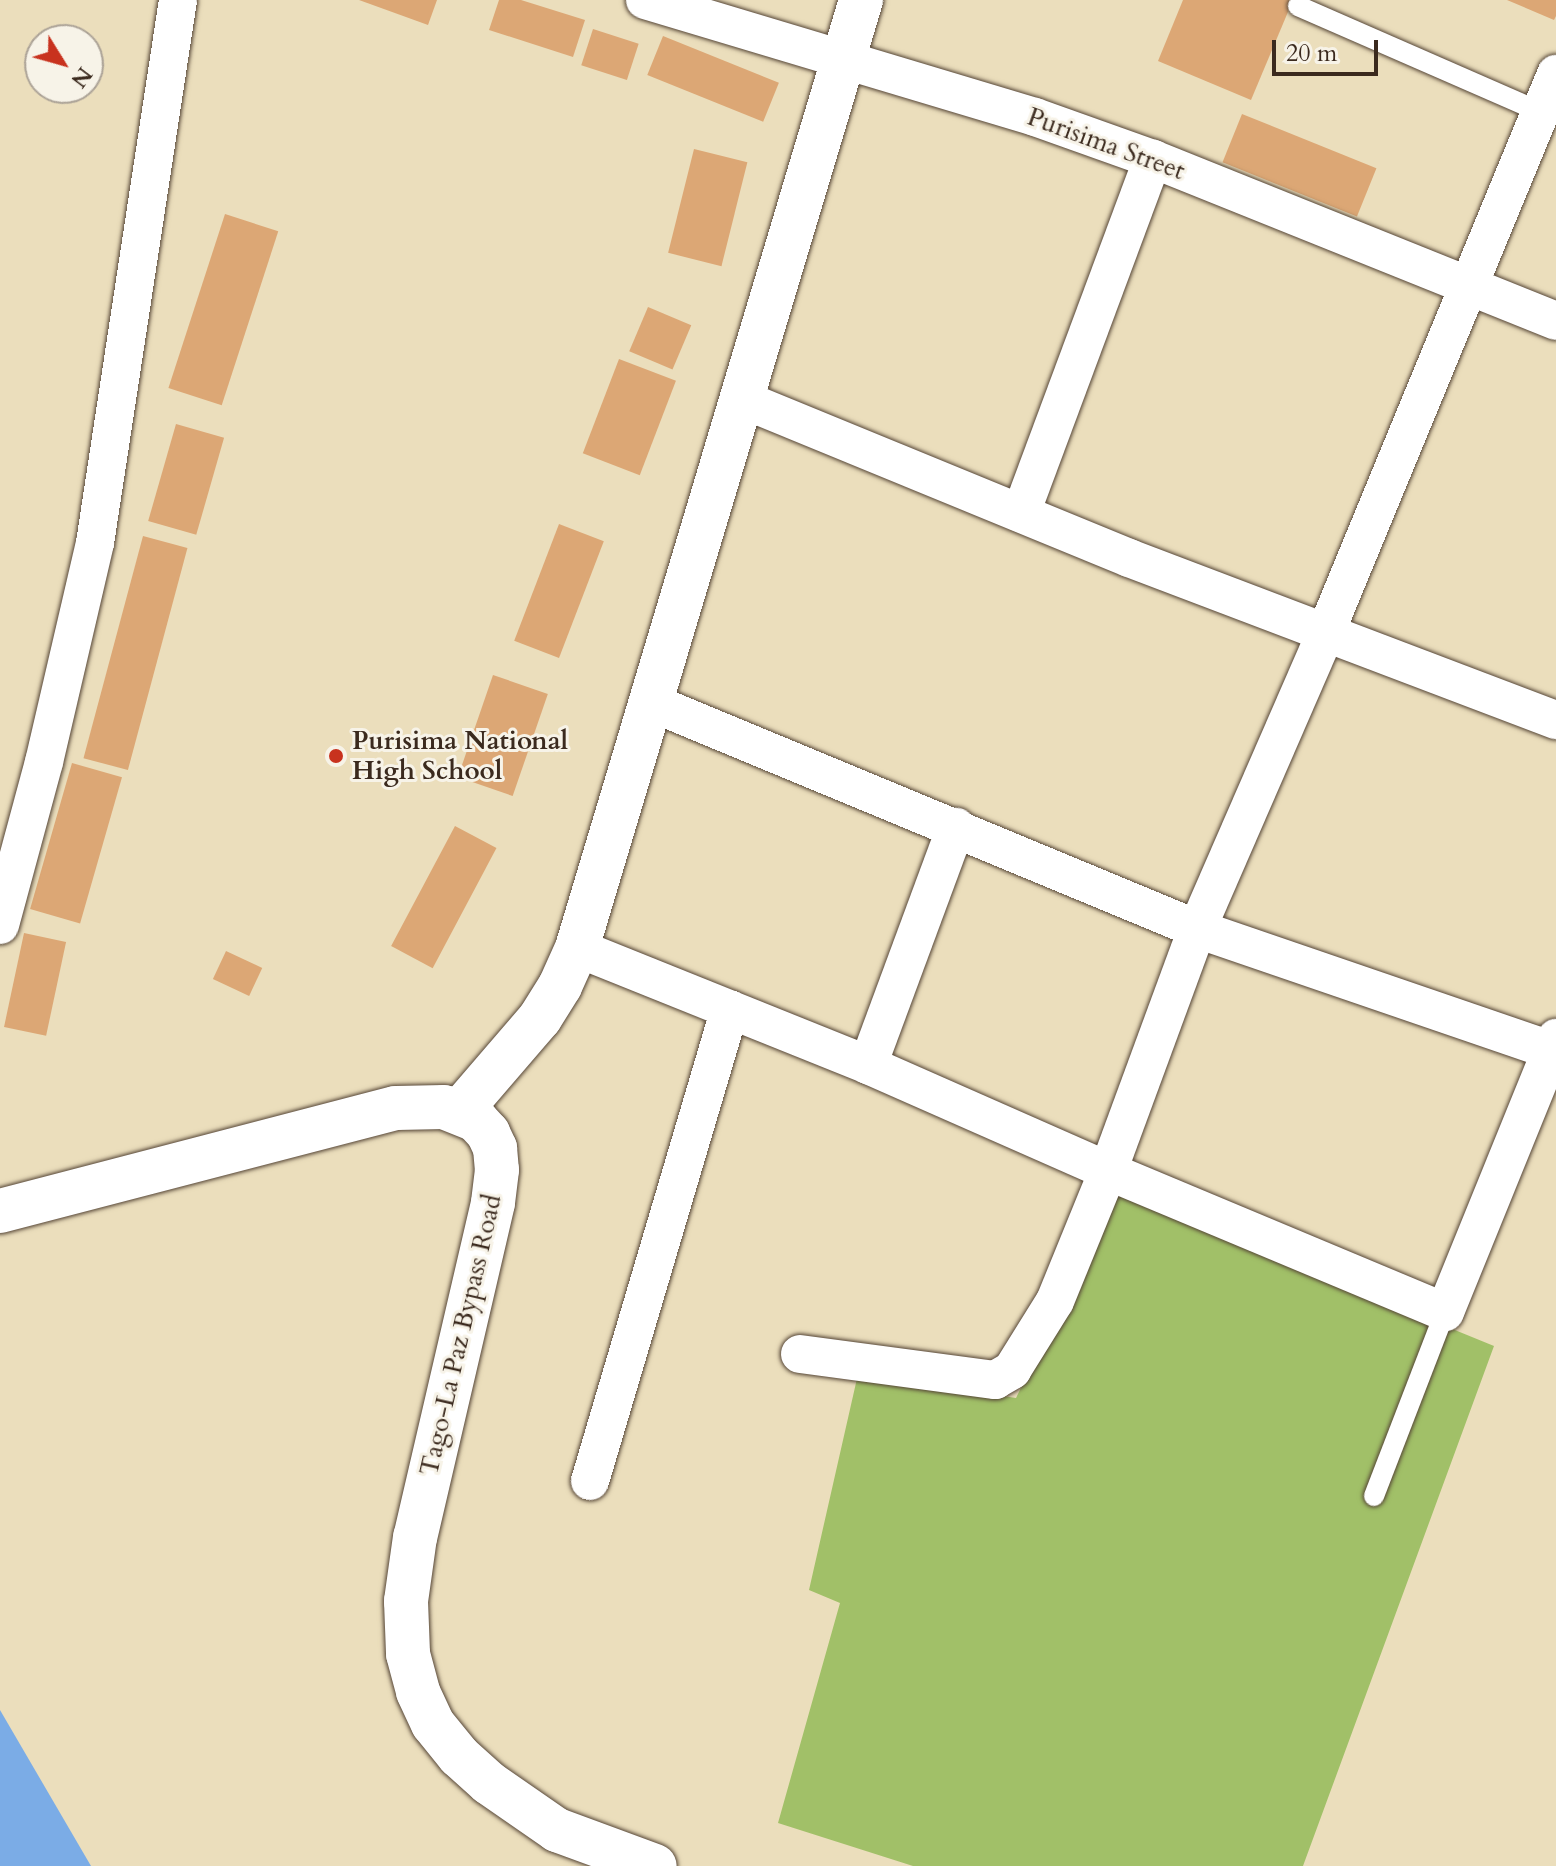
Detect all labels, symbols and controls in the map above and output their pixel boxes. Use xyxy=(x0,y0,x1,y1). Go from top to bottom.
north arrow xyxy=(24,24,104,104)
scale bar xyxy=(1276,24,1382,74)
text: 20 m xyxy=(1286,37,1337,70)
text: N xyxy=(64,61,99,94)
street label: Purisima Street xyxy=(1023,101,1189,187)
place label: Purisima National High School xyxy=(352,725,568,786)
marker: Purisima National High School xyxy=(327,747,345,765)
street label: Tago-La Paz Bypass Road xyxy=(413,1191,509,1479)

